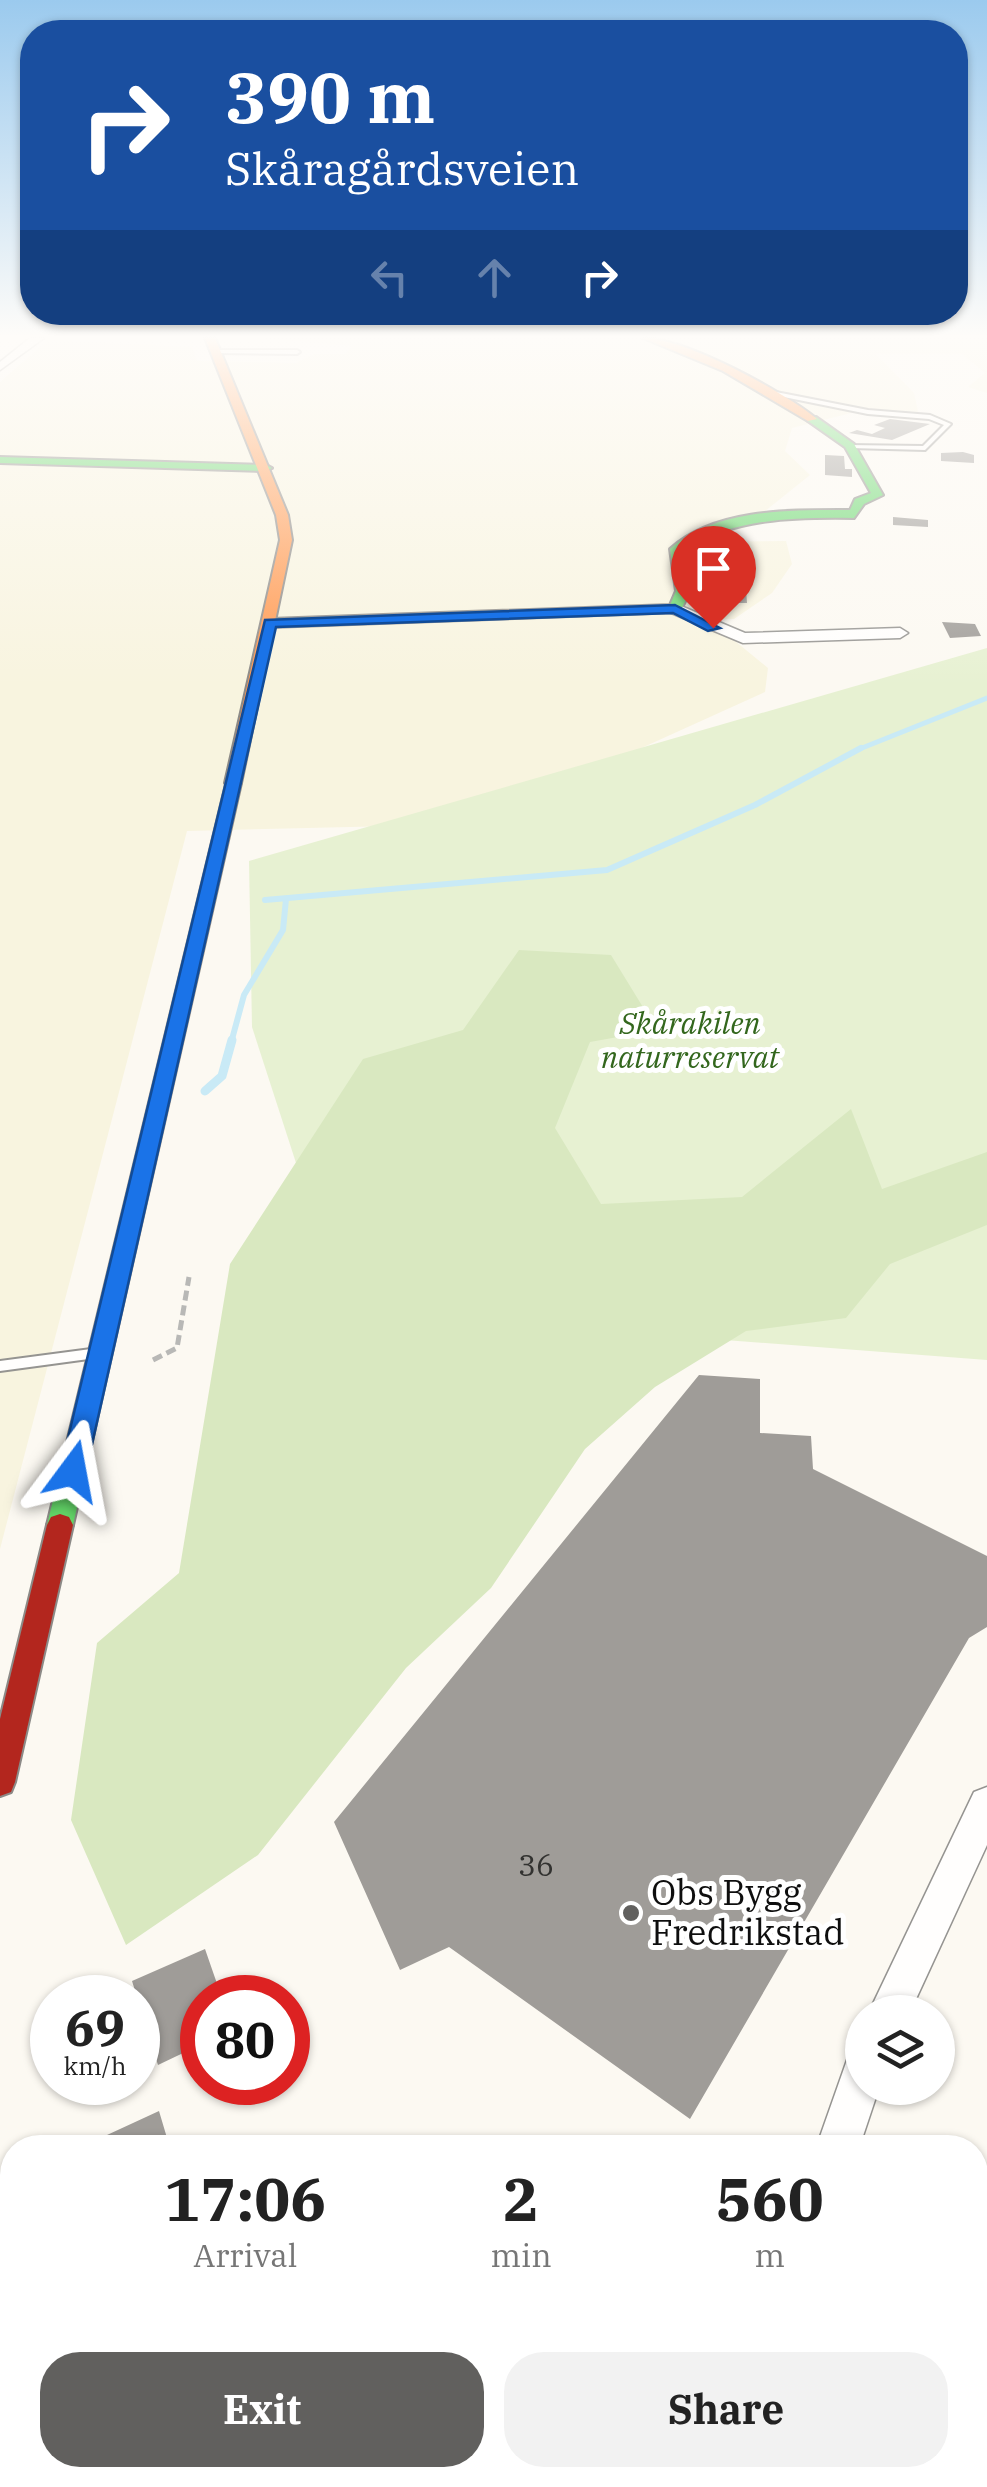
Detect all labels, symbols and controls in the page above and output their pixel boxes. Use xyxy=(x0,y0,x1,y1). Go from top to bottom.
text: 390 m xyxy=(225,51,435,142)
icon: right xyxy=(60,60,190,190)
text: Skåragårdsveien xyxy=(225,139,579,197)
icon: left xyxy=(362,250,417,305)
icon: ahead xyxy=(467,250,522,305)
icon: right xyxy=(572,250,627,305)
pin xyxy=(671,526,756,629)
icon: arrive xyxy=(686,541,741,596)
park label: Skårakilen naturreservat xyxy=(601,1003,780,1076)
position arrow xyxy=(21,1419,125,1523)
house number: 36 xyxy=(518,1845,554,1884)
place label: Obs Bygg Fredrikstad xyxy=(651,1869,844,1955)
marker: Obs Bygg Fredrikstad xyxy=(620,1902,642,1924)
speed limit sign: 80 xyxy=(180,1975,310,2105)
text: 69 xyxy=(65,1995,125,2060)
map controls xyxy=(845,1995,955,2105)
button: layers xyxy=(845,1995,955,2105)
text: km/h xyxy=(63,2049,127,2082)
text: 17:06 xyxy=(164,2159,326,2238)
text: 2 xyxy=(503,2159,539,2238)
text: 560 xyxy=(716,2159,824,2238)
text: Arrival xyxy=(193,2234,297,2276)
text: min xyxy=(491,2234,552,2276)
text: m xyxy=(755,2234,785,2276)
button: Exit xyxy=(40,2352,484,2467)
button: Share xyxy=(504,2352,948,2467)

